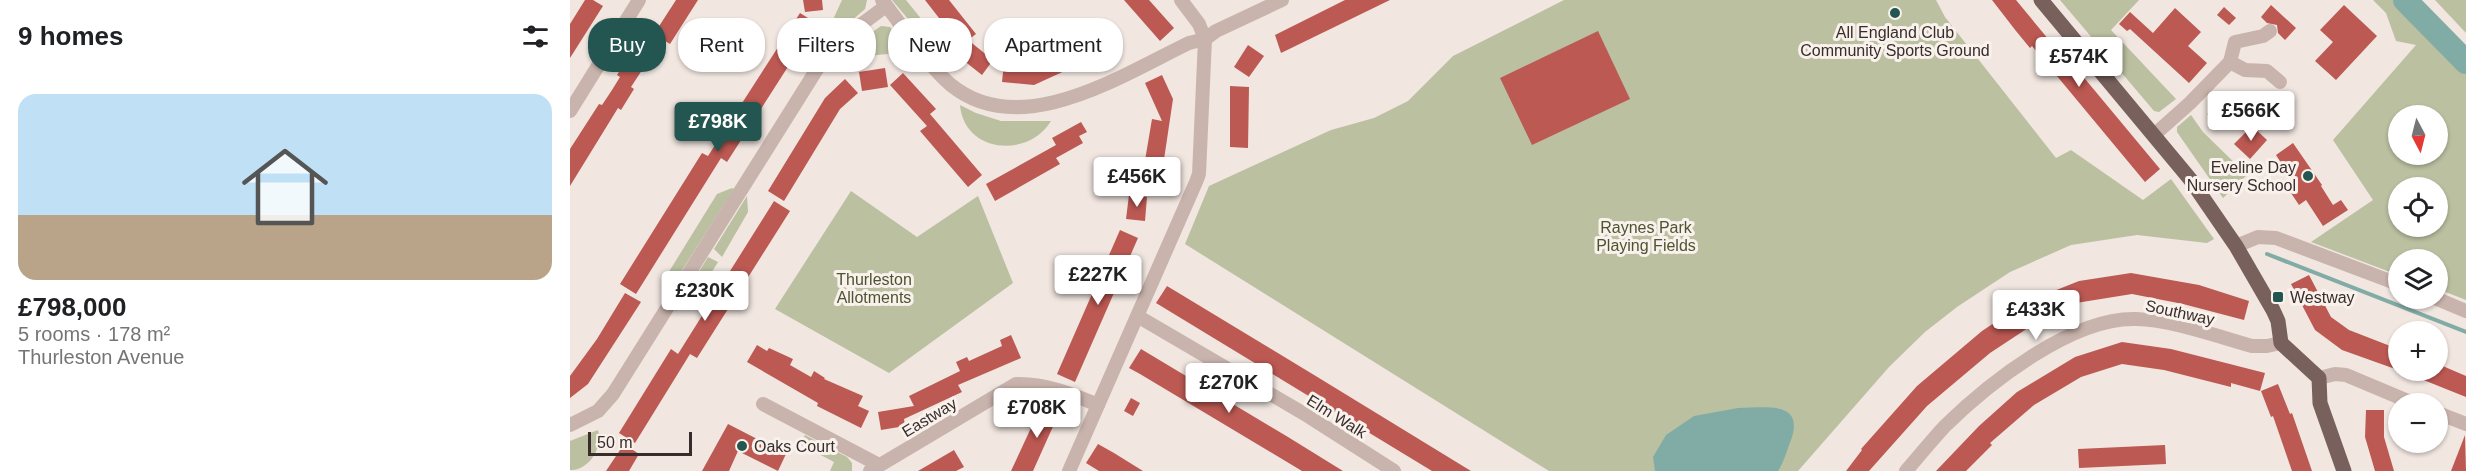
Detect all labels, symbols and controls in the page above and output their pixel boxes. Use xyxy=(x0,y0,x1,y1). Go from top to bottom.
marker: All England Club Community Sports Ground xyxy=(1888,6,1902,20)
chip: Buy xyxy=(588,18,666,72)
chip: Rent xyxy=(678,18,765,72)
chip: Filters xyxy=(777,18,876,72)
chip: New xyxy=(888,18,972,72)
chip: Apartment xyxy=(984,18,1123,72)
icon: filters xyxy=(519,20,552,53)
text: 9 homes xyxy=(18,21,124,51)
place label: All England Club Community Sports Ground xyxy=(1800,24,1990,59)
pin: £574K xyxy=(2037,37,2121,88)
text: £574K xyxy=(2050,45,2108,67)
pin: £566K xyxy=(2209,91,2293,142)
text: £566K xyxy=(2222,99,2280,121)
pin: £798K xyxy=(676,102,760,153)
north arrow xyxy=(2388,105,2448,165)
map controls xyxy=(2388,105,2448,453)
text: £798K xyxy=(689,110,747,132)
icon: home xyxy=(231,133,339,241)
pin: £456K xyxy=(1095,157,1179,208)
place label: Eveline Day Nursery School xyxy=(2187,159,2296,194)
text: £456K xyxy=(1108,165,1166,187)
marker: Eveline Day Nursery School xyxy=(2301,169,2315,183)
button: locate xyxy=(2388,177,2448,237)
park label: Raynes Park Playing Fields xyxy=(1596,219,1696,254)
button: layers xyxy=(2388,249,2448,309)
pin: £227K xyxy=(1056,255,1140,306)
text: £227K xyxy=(1069,263,1127,285)
pin: £230K xyxy=(663,271,747,322)
park label: Thurleston Allotments xyxy=(836,271,912,306)
text: £230K xyxy=(676,279,734,301)
place label: Westway xyxy=(2290,289,2355,306)
pin: £433K xyxy=(1994,290,2078,341)
marker: Westway xyxy=(2271,290,2285,304)
text: £798,000 xyxy=(18,292,126,322)
street label: Southway xyxy=(2144,297,2216,328)
text: £433K xyxy=(2007,298,2065,320)
button: + xyxy=(2388,321,2448,381)
text: 5 rooms · 178 m² xyxy=(18,323,170,345)
text: Thurleston Avenue xyxy=(18,346,184,368)
pin: £270K xyxy=(1187,363,1271,414)
text: £270K xyxy=(1200,371,1258,393)
pin: £708K xyxy=(995,388,1079,439)
street label: Elm Walk xyxy=(1304,391,1370,442)
button: − xyxy=(2388,393,2448,453)
street label: Eastway xyxy=(899,395,960,440)
text: £708K xyxy=(1008,396,1066,418)
scale bar xyxy=(588,429,692,456)
text: 50 m xyxy=(597,434,633,451)
place label: Oaks Court xyxy=(754,438,835,455)
marker: Oaks Court xyxy=(735,439,749,453)

